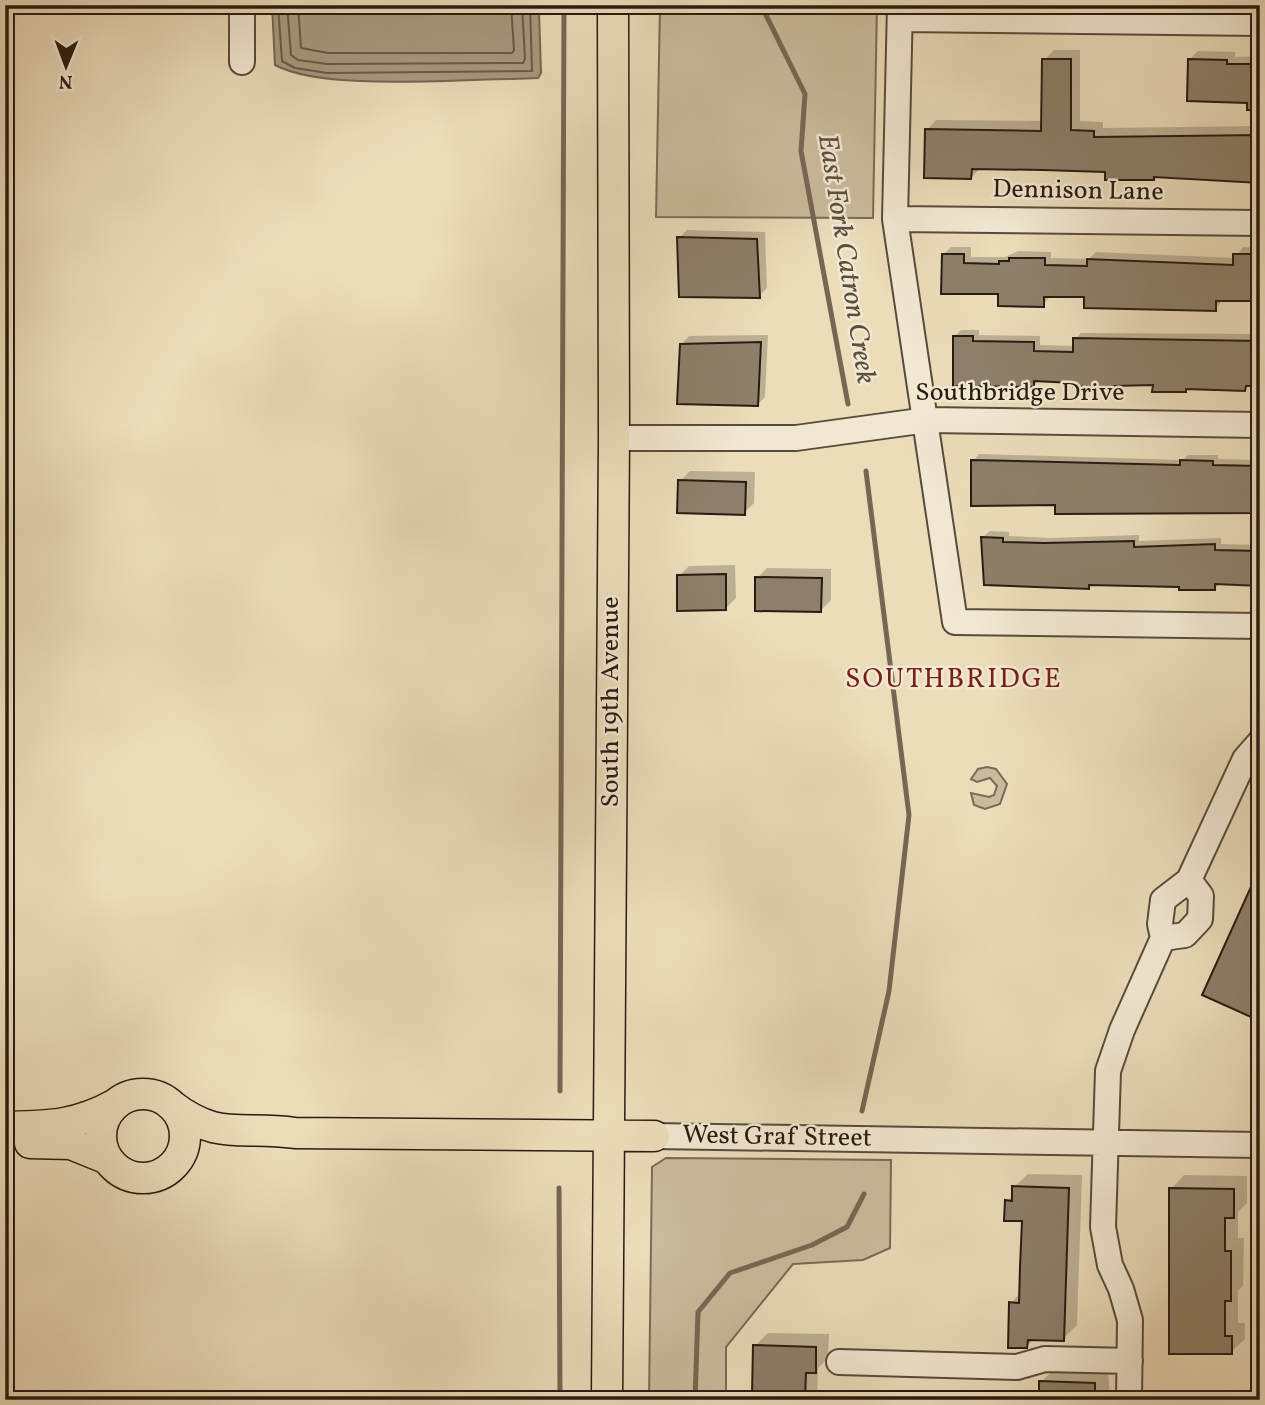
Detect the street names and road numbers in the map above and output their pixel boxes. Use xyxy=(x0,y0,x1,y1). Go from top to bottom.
street label: Dennison Lane xyxy=(992,172,1164,210)
street label: Southbridge Drive xyxy=(915,375,1125,411)
street label: South 19th Avenue xyxy=(593,596,629,808)
street label: West Graf Street xyxy=(682,1117,872,1157)

